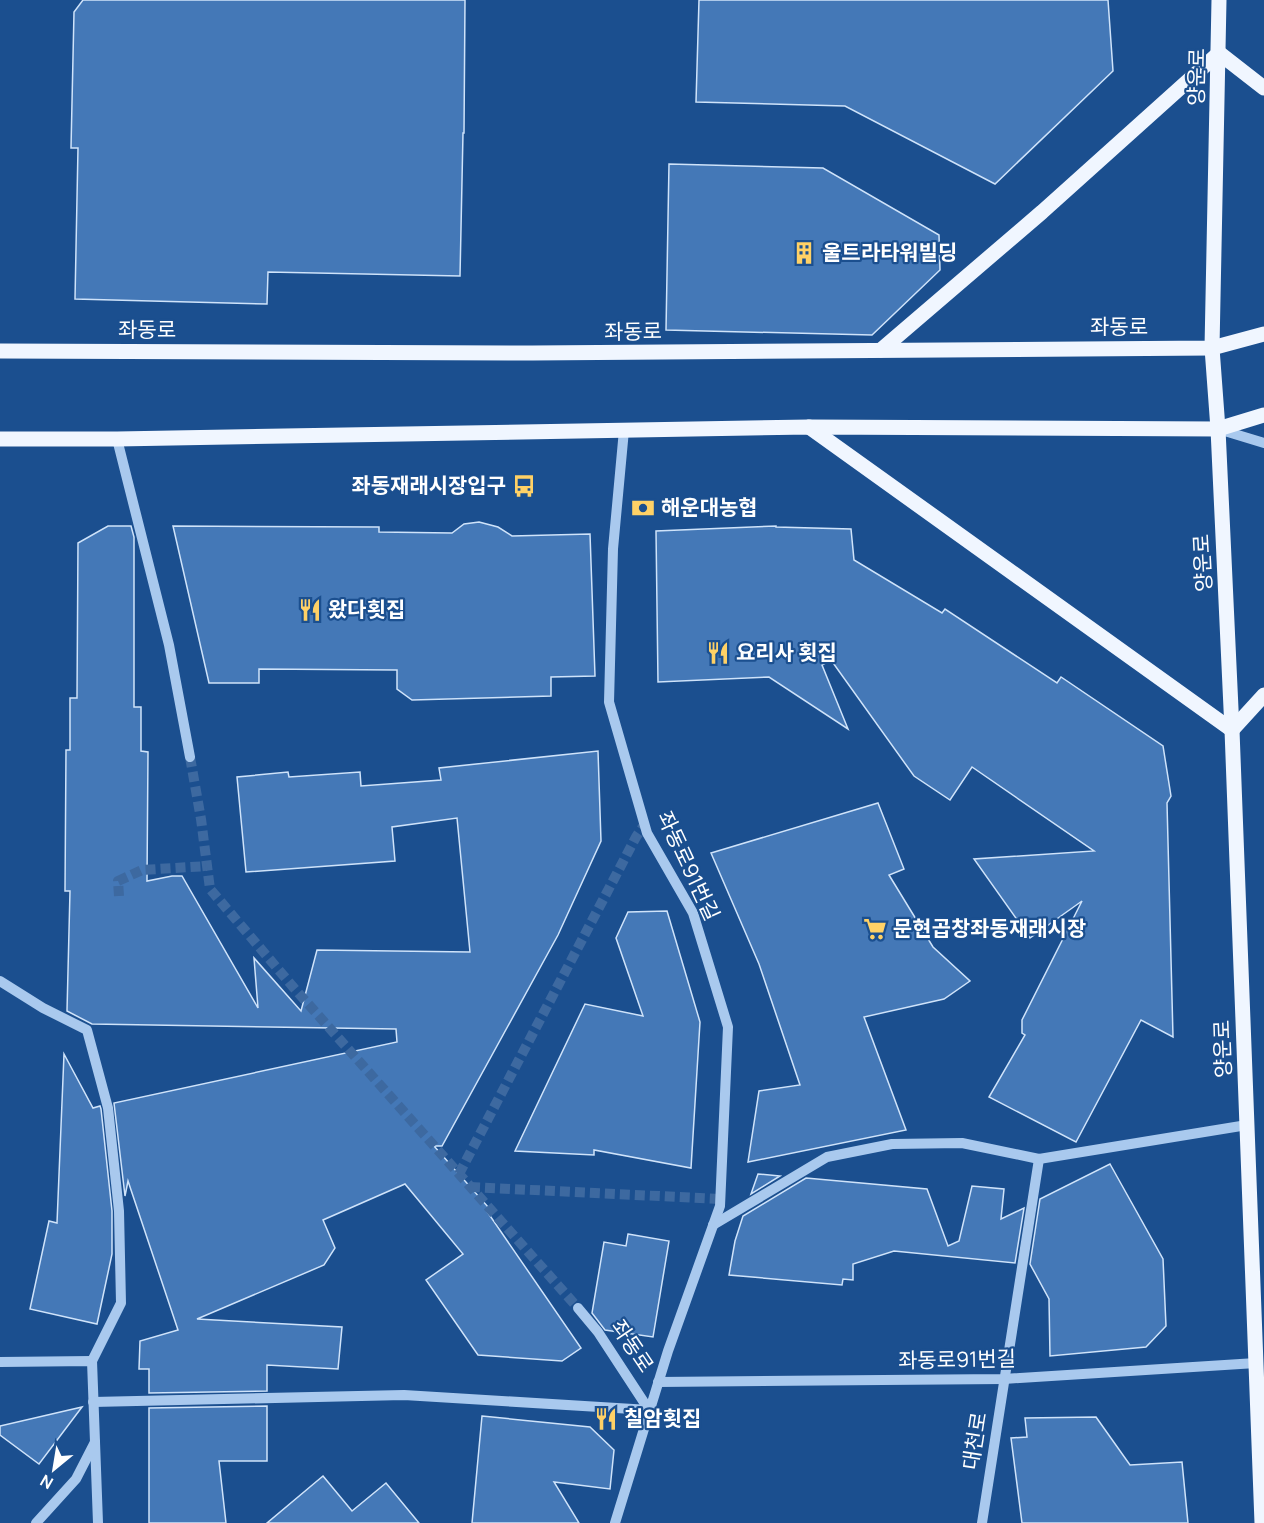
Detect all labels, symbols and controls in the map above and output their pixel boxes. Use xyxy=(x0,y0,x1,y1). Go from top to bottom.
street label: 양운로 xyxy=(1181,48,1211,106)
place label: 울트라타워빌딩 xyxy=(822,238,957,266)
building icon: 울트라타워빌딩 xyxy=(791,240,817,266)
street label: 좌동로 xyxy=(1090,312,1148,340)
street label: 좌동로 xyxy=(118,315,176,343)
street label: 좌동로 xyxy=(604,316,662,346)
place label: 좌동재래시장입구 xyxy=(351,471,506,499)
bus stop icon: 좌동재래시장입구 xyxy=(511,473,537,499)
place label: 해운대농협 xyxy=(661,493,758,521)
bank icon: 해운대농협 xyxy=(630,495,656,521)
street label: 양운로 xyxy=(1187,533,1217,593)
place label: 왔다횟집 xyxy=(328,595,405,623)
restaurant icon: 왔다횟집 xyxy=(297,597,323,623)
place label: 요리사 횟집 xyxy=(736,638,837,666)
restaurant icon: 요리사 횟집 xyxy=(705,640,731,666)
street label: 좌동로91번길 xyxy=(651,806,726,925)
place label: 문현곱창좌동재래시장 xyxy=(893,914,1086,942)
supermarket icon: 문현곱창좌동재래시장 xyxy=(862,916,888,942)
street label: 양운로 xyxy=(1207,1020,1237,1078)
street label: 좌동로 xyxy=(605,1314,661,1377)
street label: 좌동로91번길 xyxy=(898,1344,1016,1374)
place label: 칠암횟집 xyxy=(624,1404,701,1432)
restaurant icon: 칠암횟집 xyxy=(593,1406,619,1432)
street label: 대천로 xyxy=(956,1410,992,1472)
north arrow xyxy=(24,1439,84,1499)
text: N xyxy=(36,1470,57,1494)

